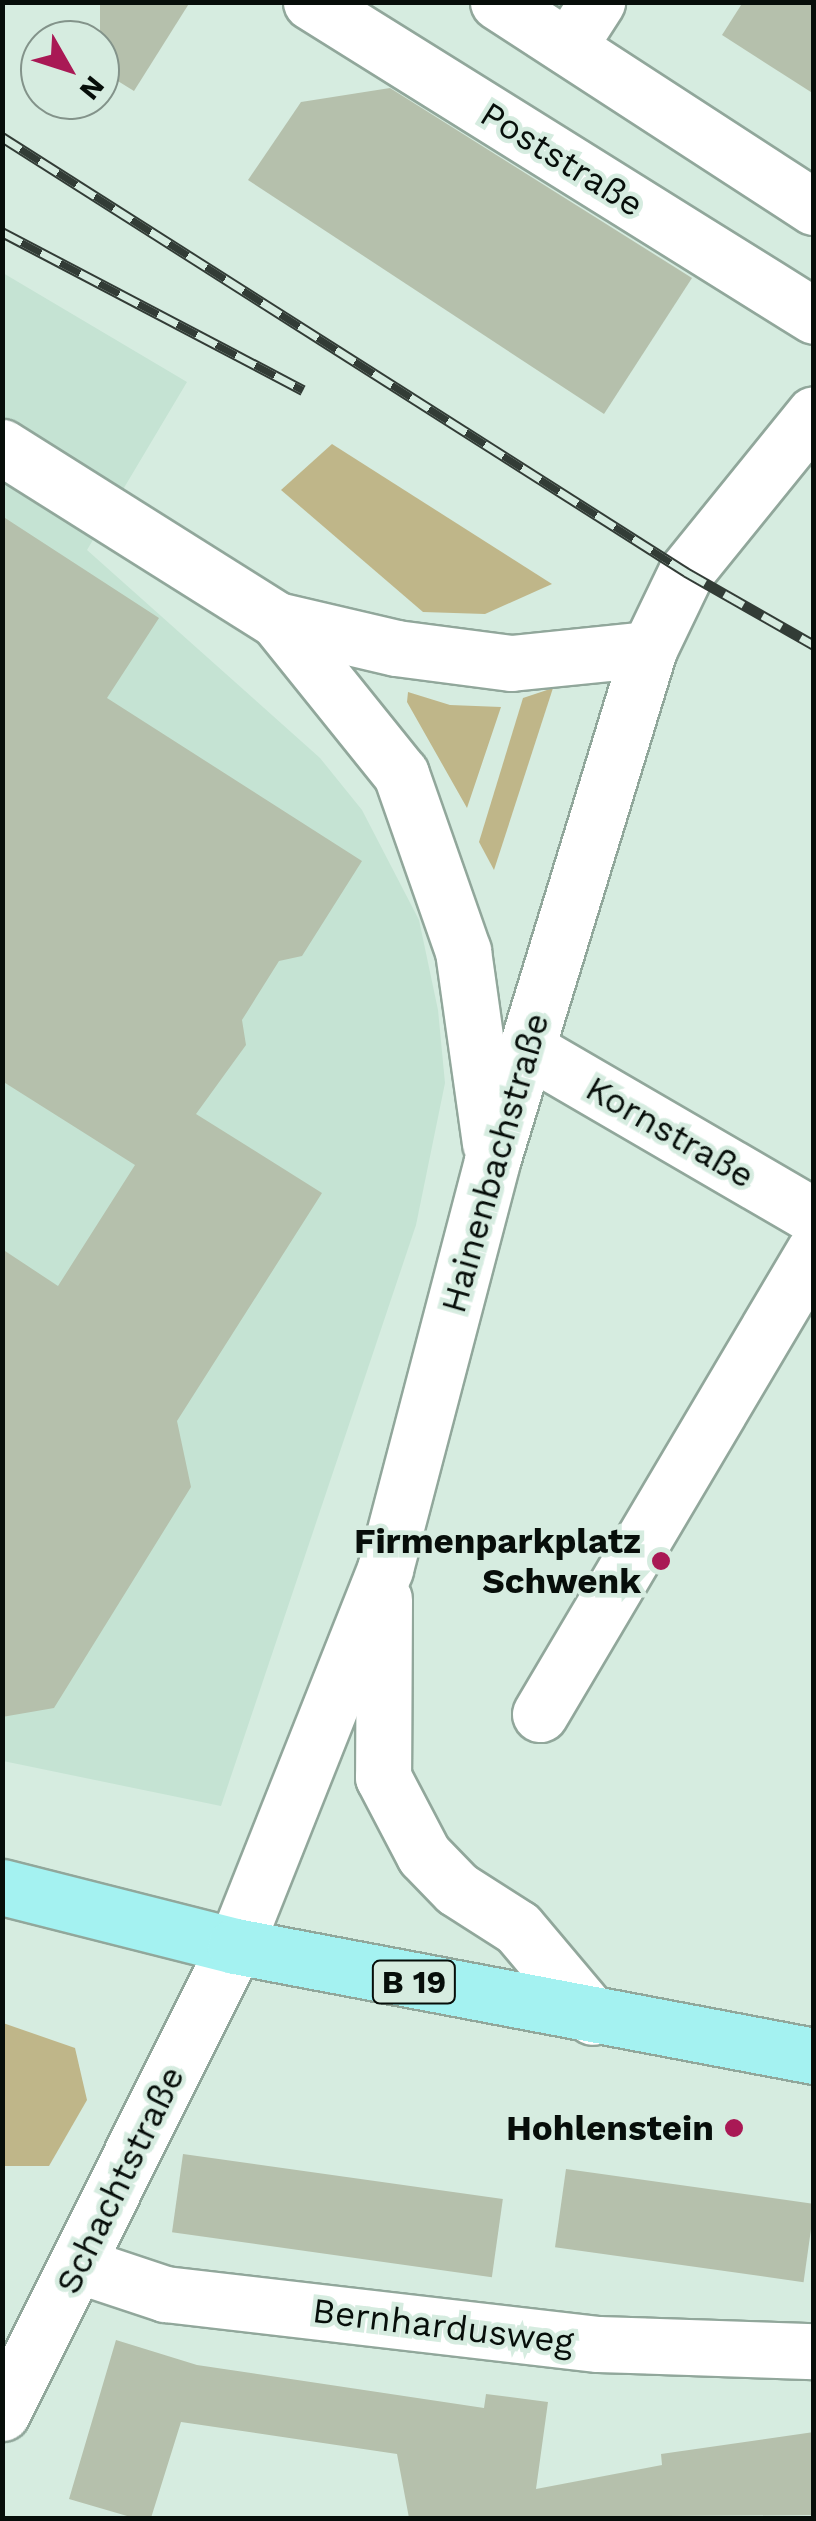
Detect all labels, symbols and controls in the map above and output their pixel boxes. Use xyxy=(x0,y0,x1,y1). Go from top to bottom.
north arrow xyxy=(20,20,120,120)
text: N xyxy=(73,69,112,106)
street label: Poststraße xyxy=(473,93,651,225)
street label: Hainenbachstraße xyxy=(432,1008,558,1318)
street label: Kornstraße xyxy=(579,1067,761,1197)
place label: Firmenparkplatz Schwenk xyxy=(354,1520,641,1602)
marker: Firmenparkplatz Schwenk xyxy=(650,1550,672,1572)
road number: B 19 xyxy=(372,1955,456,2009)
street label: Schachtstraße xyxy=(47,2059,193,2301)
place label: Hohlenstein xyxy=(506,2107,714,2149)
marker: Hohlenstein xyxy=(723,2117,745,2139)
street label: Bernhardusweg xyxy=(310,2289,576,2363)

